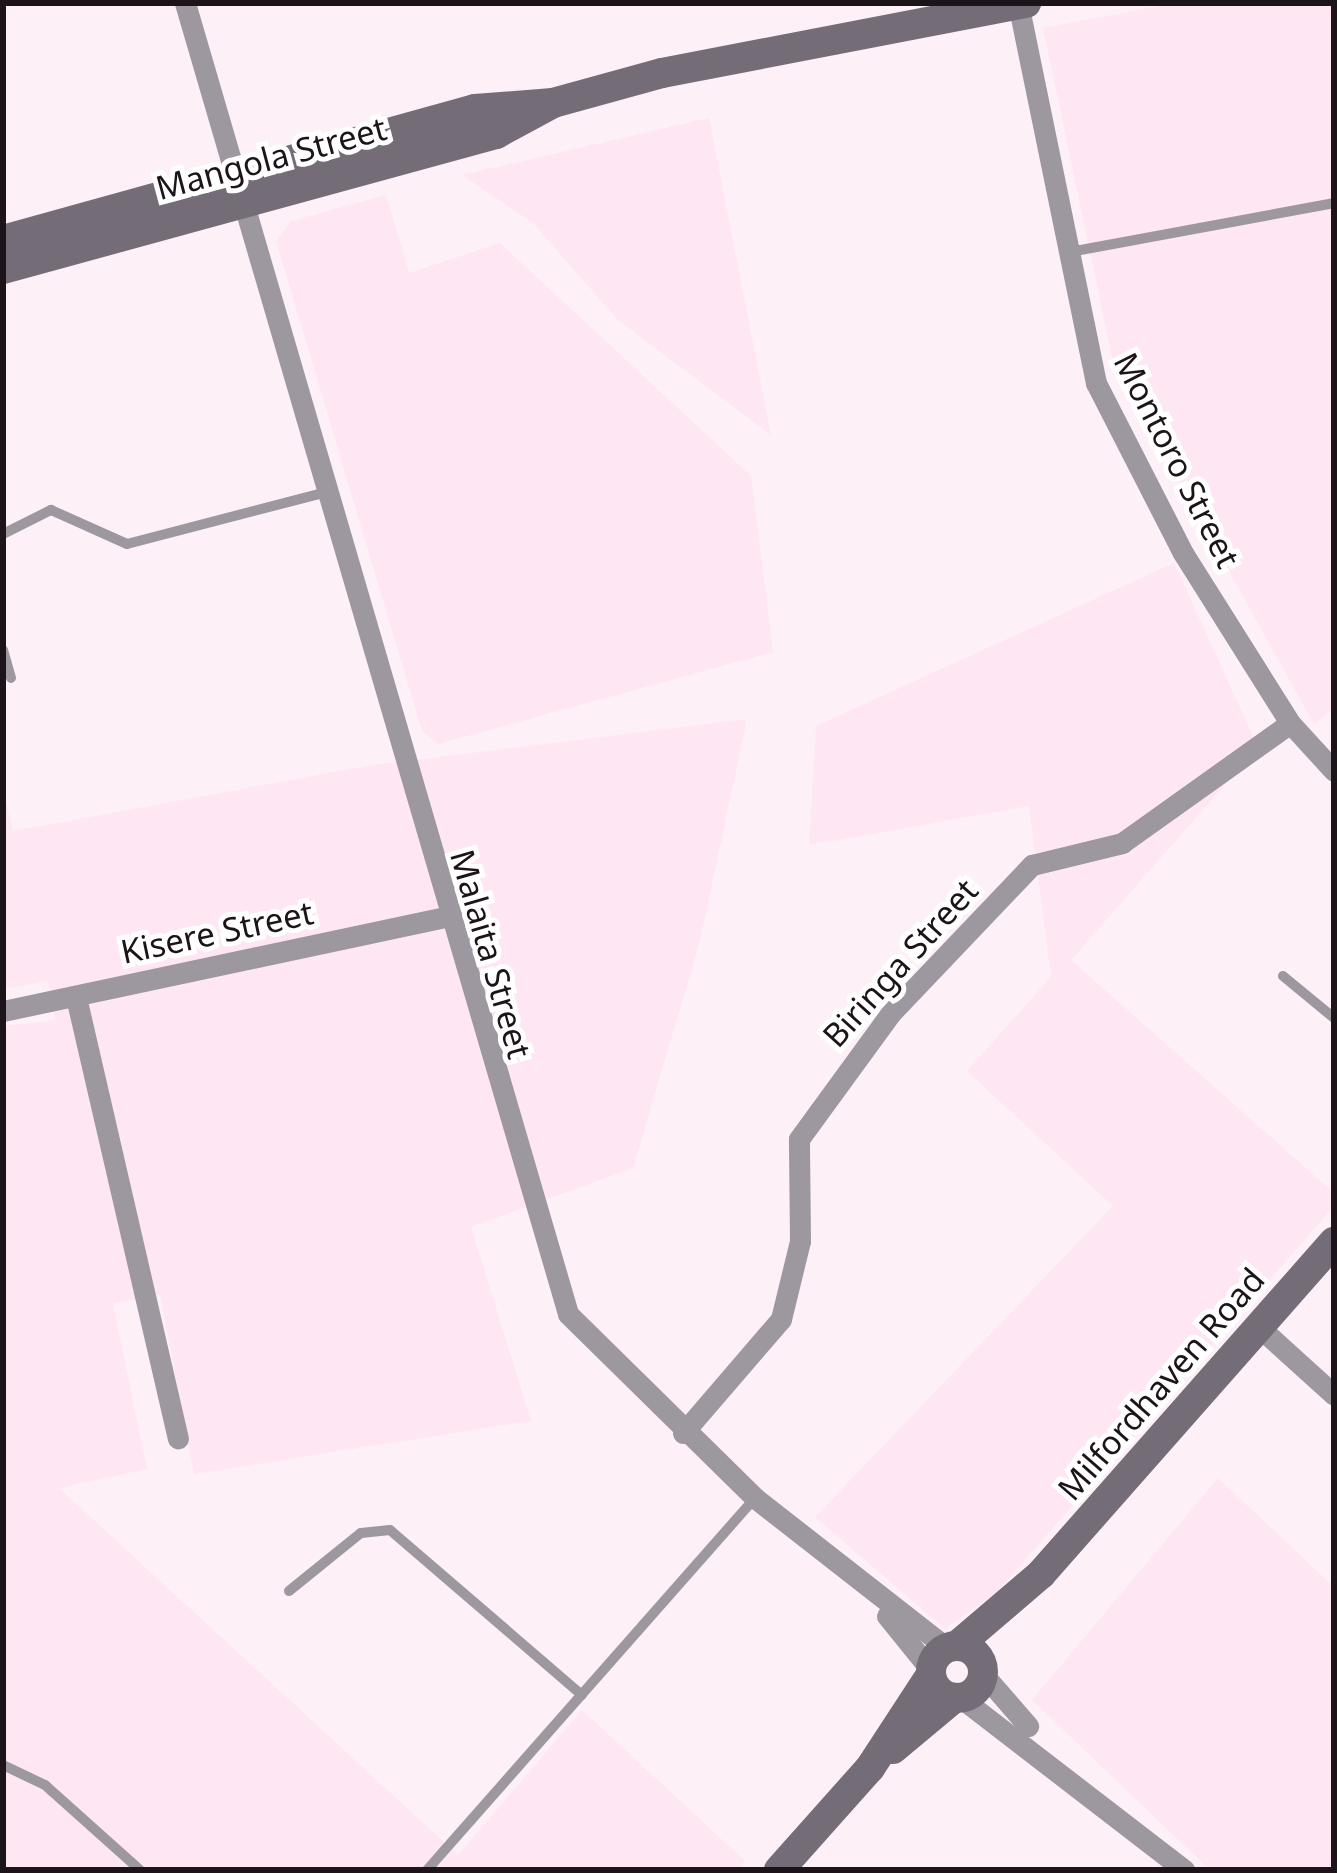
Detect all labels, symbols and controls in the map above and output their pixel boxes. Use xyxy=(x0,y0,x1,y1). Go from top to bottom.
street label: Mangola Street xyxy=(151,108,391,208)
street label: Montoro Street xyxy=(1106,346,1248,574)
street label: Malaita Street xyxy=(442,845,540,1063)
street label: Biringa Street xyxy=(814,871,986,1055)
street label: Kisere Street xyxy=(117,892,317,972)
street label: Milfordhaven Road xyxy=(1050,1260,1272,1508)

